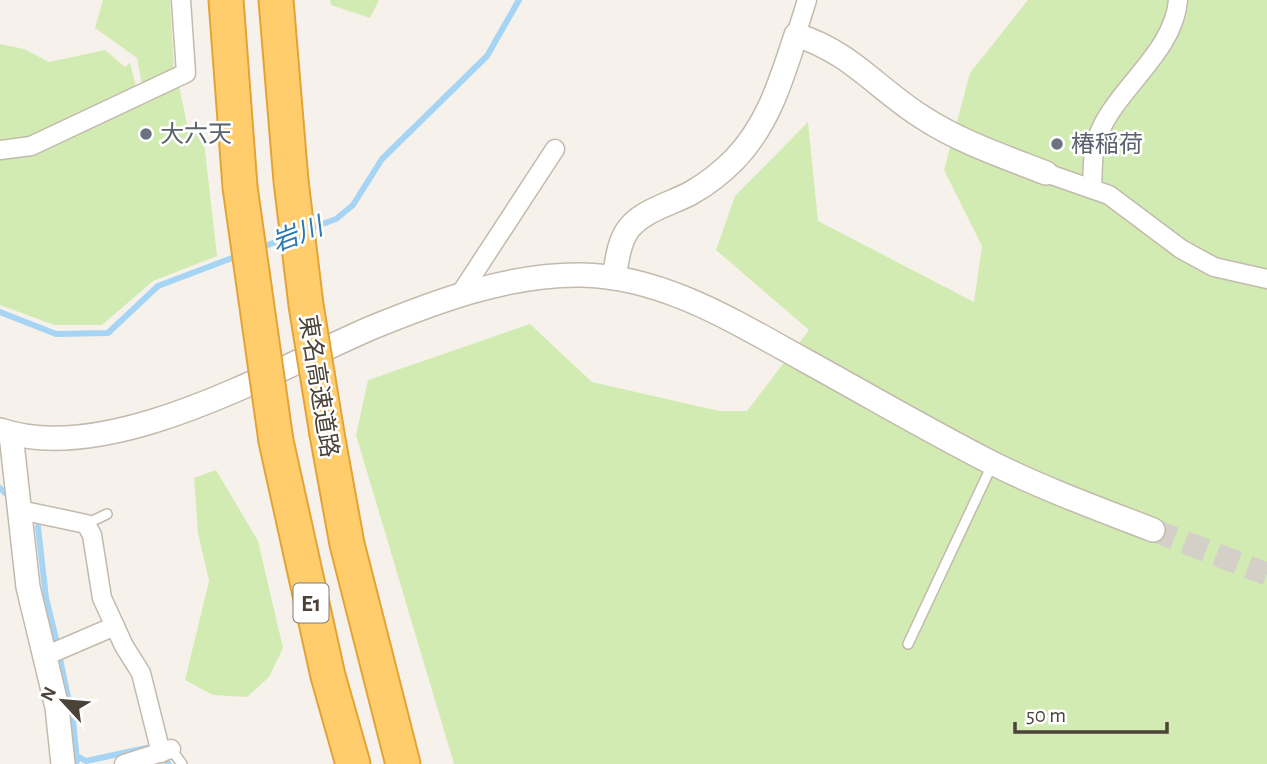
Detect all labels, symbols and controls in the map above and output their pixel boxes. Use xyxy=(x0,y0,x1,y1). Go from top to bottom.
place label: 大六天 xyxy=(160,121,232,147)
marker: 大六天 xyxy=(138,126,154,142)
place label: 椿稲荷 xyxy=(1071,131,1143,157)
marker: 椿稲荷 xyxy=(1049,136,1065,152)
water label: 岩川 xyxy=(268,211,329,256)
street label: 東名高速道路 xyxy=(295,313,343,459)
road number: E1 xyxy=(294,583,328,622)
north arrow xyxy=(28,666,98,736)
text: N xyxy=(38,684,61,704)
scale bar xyxy=(1015,690,1167,734)
text: 50 m xyxy=(1026,705,1066,726)

